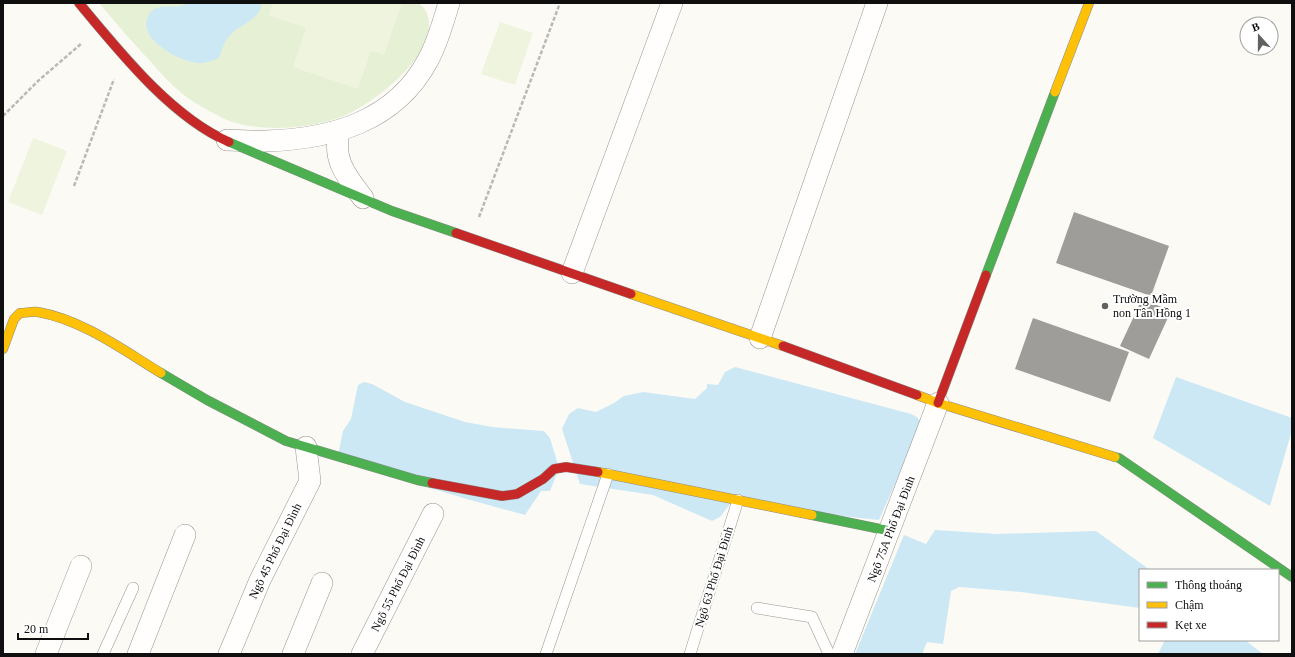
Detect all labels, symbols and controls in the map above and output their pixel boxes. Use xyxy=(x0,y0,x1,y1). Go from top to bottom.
north arrow xyxy=(1239,16,1279,56)
text: B xyxy=(1250,20,1262,34)
place label: Trường Mầm non Tân Hồng 1 xyxy=(1113,292,1191,320)
marker: Trường Mầm non Tân Hồng 1 xyxy=(1100,301,1110,311)
street label: Ngõ 75A Phố Đại Đình xyxy=(864,474,918,584)
street label: Ngõ 45 Phố Đại Đình xyxy=(246,501,304,601)
street label: Ngõ 63 Phố Đại Đình xyxy=(692,525,736,629)
street label: Ngõ 55 Phố Đại Đình xyxy=(368,534,428,634)
legend xyxy=(1139,569,1279,641)
text: Thông thoáng xyxy=(1175,578,1242,592)
text: Chậm xyxy=(1175,598,1204,612)
scale bar xyxy=(18,615,88,641)
text: Kẹt xe xyxy=(1175,618,1207,632)
text: 20 m xyxy=(24,622,49,636)

